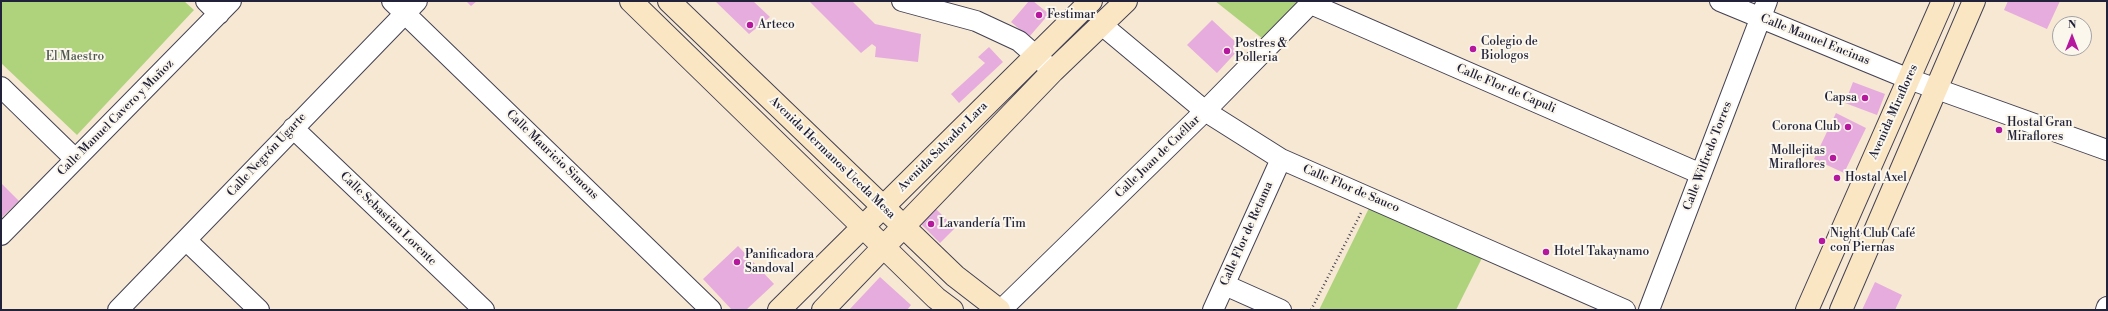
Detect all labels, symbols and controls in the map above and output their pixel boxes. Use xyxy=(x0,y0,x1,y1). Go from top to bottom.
place label: Festimar xyxy=(1047,8,1095,22)
marker: Festimar xyxy=(1034,10,1044,20)
street label: Calle Manuel Encinas xyxy=(1758,11,1872,69)
north arrow xyxy=(2052,16,2092,56)
place label: Arteco xyxy=(758,18,795,32)
text: N xyxy=(2068,18,2076,32)
marker: Arteco xyxy=(745,20,755,30)
place label: Colegio de Biologos xyxy=(1481,35,1538,63)
place label: Postres & Polleria xyxy=(1235,37,1287,65)
marker: Colegio de Biologos xyxy=(1468,44,1478,54)
marker: Postres & Polleria xyxy=(1222,46,1232,56)
park label: El Maestro xyxy=(46,50,104,64)
street label: Calle Manuel Cavero y Muñoz xyxy=(55,57,177,179)
street label: Calle Flor de Capuli xyxy=(1454,62,1558,116)
street label: Avenida Miraflores xyxy=(1867,62,1921,162)
place label: Capsa xyxy=(1824,91,1857,105)
marker: Capsa xyxy=(1860,93,1870,103)
street label: Avenida Hermanos Uceda Mesa xyxy=(766,94,898,222)
street label: Avenida Salvador Lara xyxy=(895,99,991,195)
street label: Calle Wilfredo Torres xyxy=(1681,100,1735,212)
street label: Calle Mauricio Simons xyxy=(503,107,601,203)
street label: Calle Negrón Ugarte xyxy=(224,110,310,200)
street label: Calle Juan de Cuéllar xyxy=(1113,113,1203,201)
place label: Hostal Gran Miraflores xyxy=(2007,116,2072,144)
place label: Corona Club xyxy=(1772,120,1840,134)
marker: Corona Club xyxy=(1843,122,1853,132)
marker: Hostal Gran Miraflores xyxy=(1994,125,2004,135)
place label: Mollejitas Miraflores xyxy=(1769,144,1825,172)
marker: Mollejitas Miraflores xyxy=(1828,153,1838,163)
street label: Calle Flor de Sauco xyxy=(1300,162,1402,216)
street label: Calle Sebastian Lorente xyxy=(337,169,439,269)
place label: Hostal Axel xyxy=(1845,171,1907,185)
marker: Hostal Axel xyxy=(1832,173,1842,183)
street label: Calle Flor de Retama xyxy=(1218,180,1276,288)
place label: Lavandería Tim xyxy=(939,217,1026,231)
marker: Lavandería Tim xyxy=(926,219,936,229)
place label: Night Club Café con Piernas xyxy=(1830,227,1915,255)
marker: Night Club Café con Piernas xyxy=(1817,236,1827,246)
place label: Hotel Takaynamo xyxy=(1554,245,1649,259)
marker: Hotel Takaynamo xyxy=(1541,247,1551,257)
place label: Panificadora Sandoval xyxy=(745,248,814,276)
marker: Panificadora Sandoval xyxy=(732,257,742,267)

